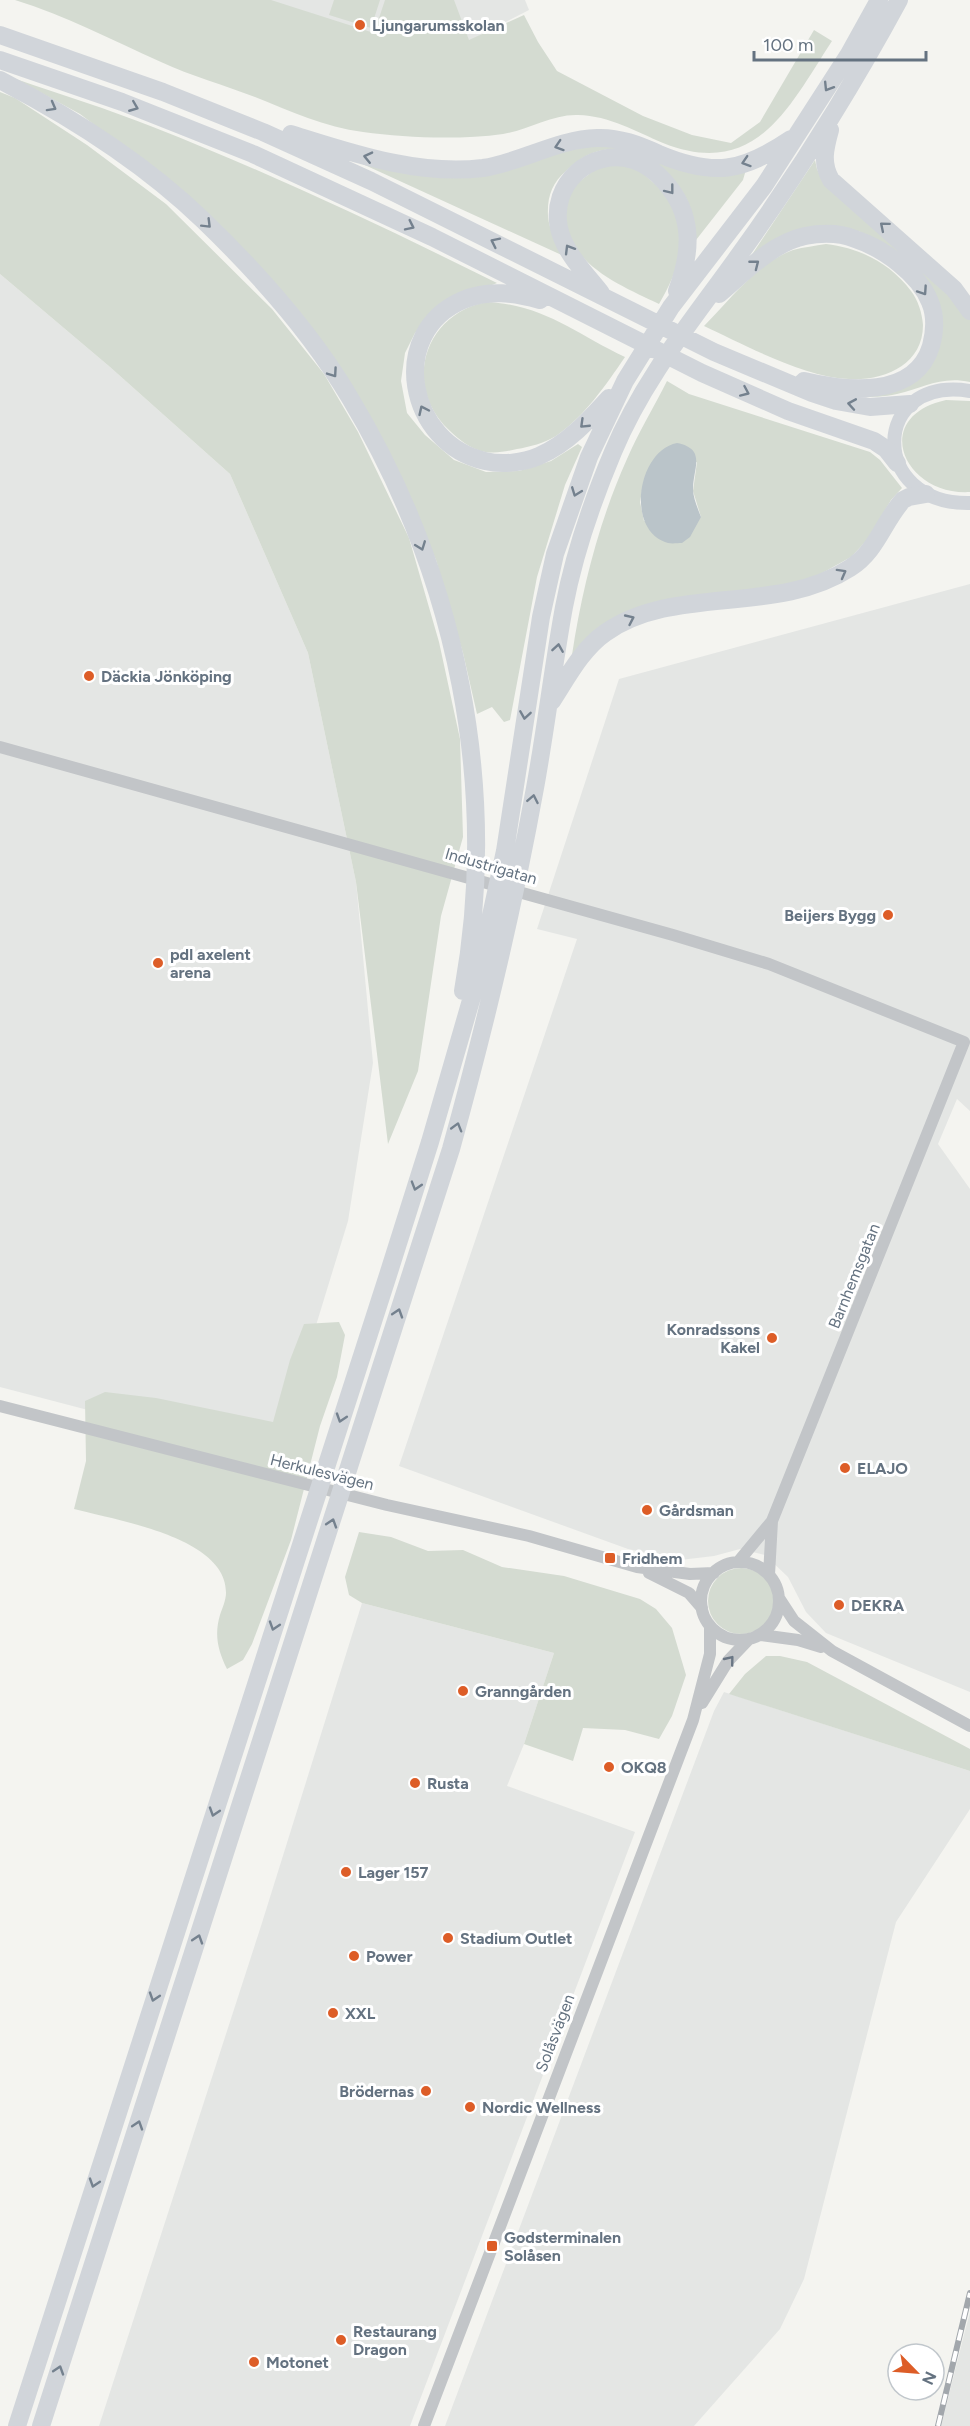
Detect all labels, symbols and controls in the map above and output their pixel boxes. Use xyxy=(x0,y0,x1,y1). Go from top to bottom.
place label: Ljungarumsskolan xyxy=(372,16,505,35)
marker: Ljungarumsskolan xyxy=(353,18,367,32)
scale bar xyxy=(754,24,926,62)
text: 100 m xyxy=(763,34,813,56)
one-way arrow xyxy=(825,80,836,91)
one-way arrow xyxy=(46,100,56,111)
one-way arrow xyxy=(128,100,139,112)
one-way arrow xyxy=(554,139,565,151)
one-way arrow xyxy=(363,151,373,164)
one-way arrow xyxy=(741,155,752,167)
one-way arrow xyxy=(663,183,674,194)
one-way arrow xyxy=(201,217,211,228)
one-way arrow xyxy=(403,219,414,231)
one-way arrow xyxy=(880,222,891,233)
one-way arrow xyxy=(491,238,502,250)
one-way arrow xyxy=(565,245,577,255)
one-way arrow xyxy=(748,260,759,271)
one-way arrow xyxy=(916,284,927,295)
one-way arrow xyxy=(326,366,337,377)
one-way arrow xyxy=(738,385,749,397)
one-way arrow xyxy=(847,399,856,411)
one-way arrow xyxy=(418,406,430,417)
one-way arrow xyxy=(581,416,592,427)
one-way arrow xyxy=(571,486,583,497)
one-way arrow xyxy=(413,540,426,551)
one-way arrow xyxy=(836,569,846,580)
one-way arrow xyxy=(624,615,635,627)
one-way arrow xyxy=(551,643,563,652)
place label: Däckia Jönköping xyxy=(101,667,232,686)
marker: Däckia Jönköping xyxy=(82,669,96,683)
one-way arrow xyxy=(520,710,532,719)
one-way arrow xyxy=(526,794,539,804)
street label: Industrigatan xyxy=(443,844,539,888)
place label: Beijers Bygg xyxy=(784,906,876,925)
marker: Beijers Bygg xyxy=(881,908,895,922)
place label: pdl axelent arena xyxy=(170,945,251,982)
marker: pdl axelent arena xyxy=(151,956,165,970)
one-way arrow xyxy=(450,1122,462,1133)
one-way arrow xyxy=(411,1180,423,1191)
street label: Barnhemsgatan xyxy=(824,1221,884,1331)
one-way arrow xyxy=(391,1308,403,1319)
place label: Konradssons Kakel xyxy=(667,1320,761,1357)
marker: Konradssons Kakel xyxy=(765,1331,779,1345)
one-way arrow xyxy=(336,1412,349,1423)
street label: Herkulesvägen xyxy=(268,1450,376,1494)
place label: ELAJO xyxy=(857,1459,908,1478)
marker: ELAJO xyxy=(838,1461,852,1475)
place label: Gårdsman xyxy=(659,1501,734,1520)
marker: Gårdsman xyxy=(640,1503,654,1517)
one-way arrow xyxy=(324,1518,337,1529)
place label: Fridhem xyxy=(622,1549,682,1568)
marker: Fridhem xyxy=(603,1551,617,1565)
place label: DEKRA xyxy=(851,1596,905,1615)
marker: DEKRA xyxy=(832,1598,846,1612)
one-way arrow xyxy=(269,1620,281,1631)
one-way arrow xyxy=(722,1656,733,1667)
place label: Granngården xyxy=(475,1682,571,1701)
marker: Granngården xyxy=(456,1684,470,1698)
place label: OKQ8 xyxy=(621,1758,667,1777)
marker: OKQ8 xyxy=(602,1760,616,1774)
place label: Rusta xyxy=(427,1774,469,1793)
marker: Rusta xyxy=(408,1776,422,1790)
one-way arrow xyxy=(208,1806,221,1817)
place label: Lager 157 xyxy=(358,1863,429,1882)
marker: Lager 157 xyxy=(339,1865,353,1879)
place label: Stadium Outlet xyxy=(460,1929,572,1948)
marker: Stadium Outlet xyxy=(441,1931,455,1945)
one-way arrow xyxy=(191,1934,203,1945)
place label: Power xyxy=(366,1947,412,1966)
marker: Power xyxy=(347,1949,361,1963)
one-way arrow xyxy=(149,1991,161,2002)
street label: Solåsvägen xyxy=(531,1991,579,2075)
place label: XXL xyxy=(345,2004,376,2023)
marker: XXL xyxy=(326,2006,340,2020)
place label: Brödernas xyxy=(339,2082,415,2101)
marker: Brödernas xyxy=(419,2084,433,2098)
place label: Nordic Wellness xyxy=(482,2098,601,2117)
marker: Nordic Wellness xyxy=(463,2100,477,2114)
one-way arrow xyxy=(131,2120,143,2131)
one-way arrow xyxy=(89,2177,101,2188)
place label: Godsterminalen Solåsen xyxy=(504,2228,621,2265)
marker: Godsterminalen Solåsen xyxy=(485,2239,499,2253)
place label: Restaurang Dragon xyxy=(353,2322,437,2359)
marker: Restaurang Dragon xyxy=(334,2333,348,2347)
north arrow xyxy=(886,2342,946,2402)
place label: Motonet xyxy=(266,2353,329,2372)
marker: Motonet xyxy=(247,2355,261,2369)
one-way arrow xyxy=(52,2365,64,2376)
text: N xyxy=(918,2369,940,2388)

